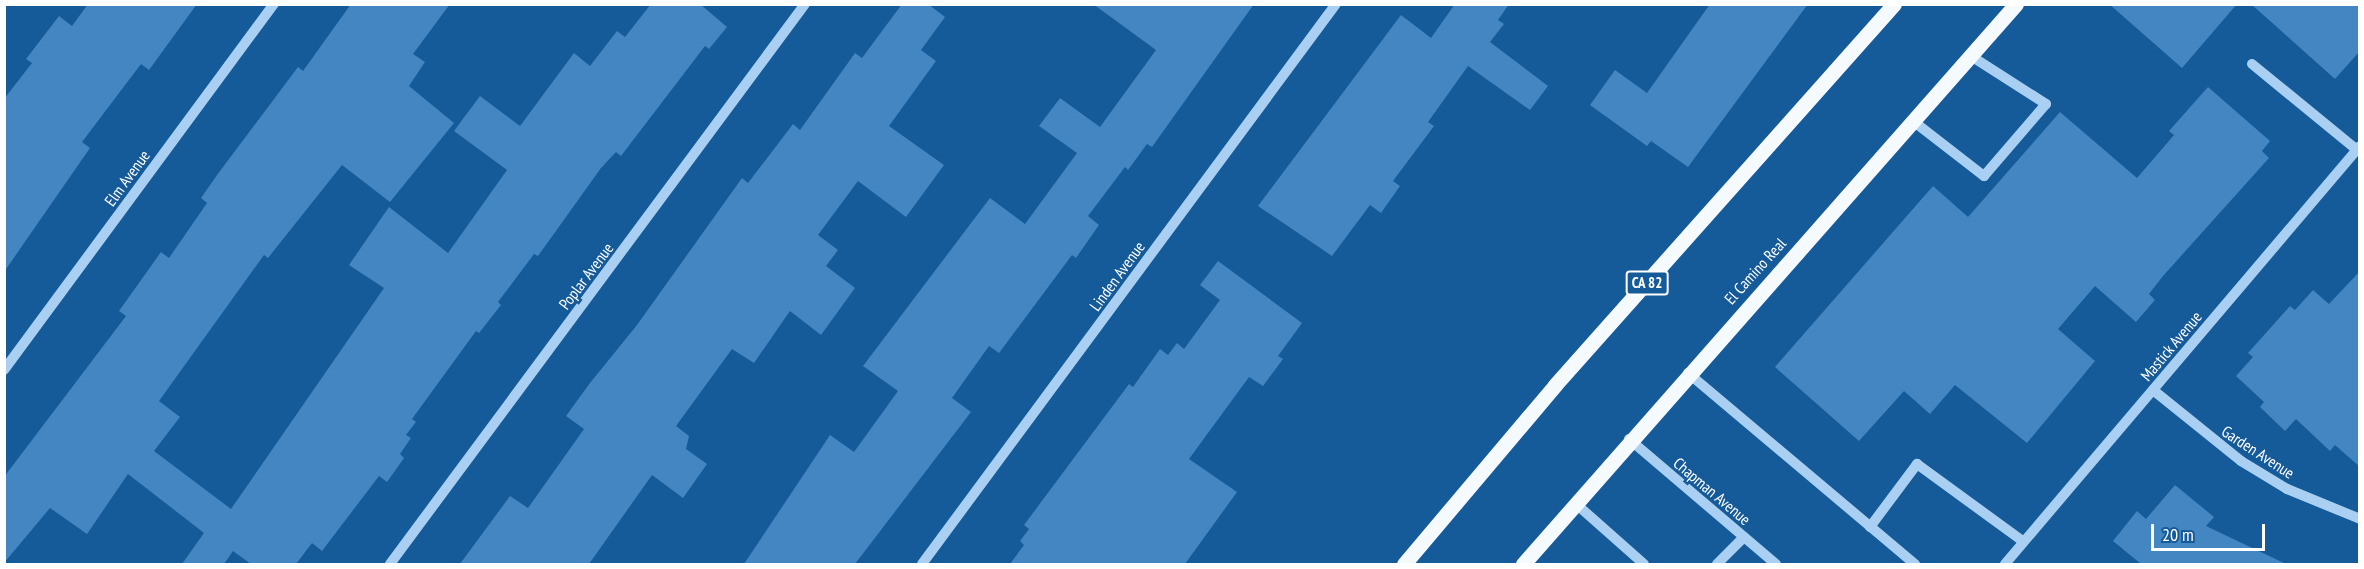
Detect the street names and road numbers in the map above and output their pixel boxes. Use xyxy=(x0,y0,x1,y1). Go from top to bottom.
street label: Elm Avenue xyxy=(100,146,154,210)
street label: El Camino Real xyxy=(1720,234,1790,308)
street label: Linden Avenue xyxy=(1085,237,1149,315)
street label: Poplar Avenue xyxy=(555,239,617,313)
road number: CA 82 xyxy=(1624,271,1670,295)
street label: Mastick Avenue xyxy=(2136,307,2206,385)
street label: Garden Avenue xyxy=(2218,421,2298,483)
street label: Chapman Avenue xyxy=(1669,453,1755,529)

